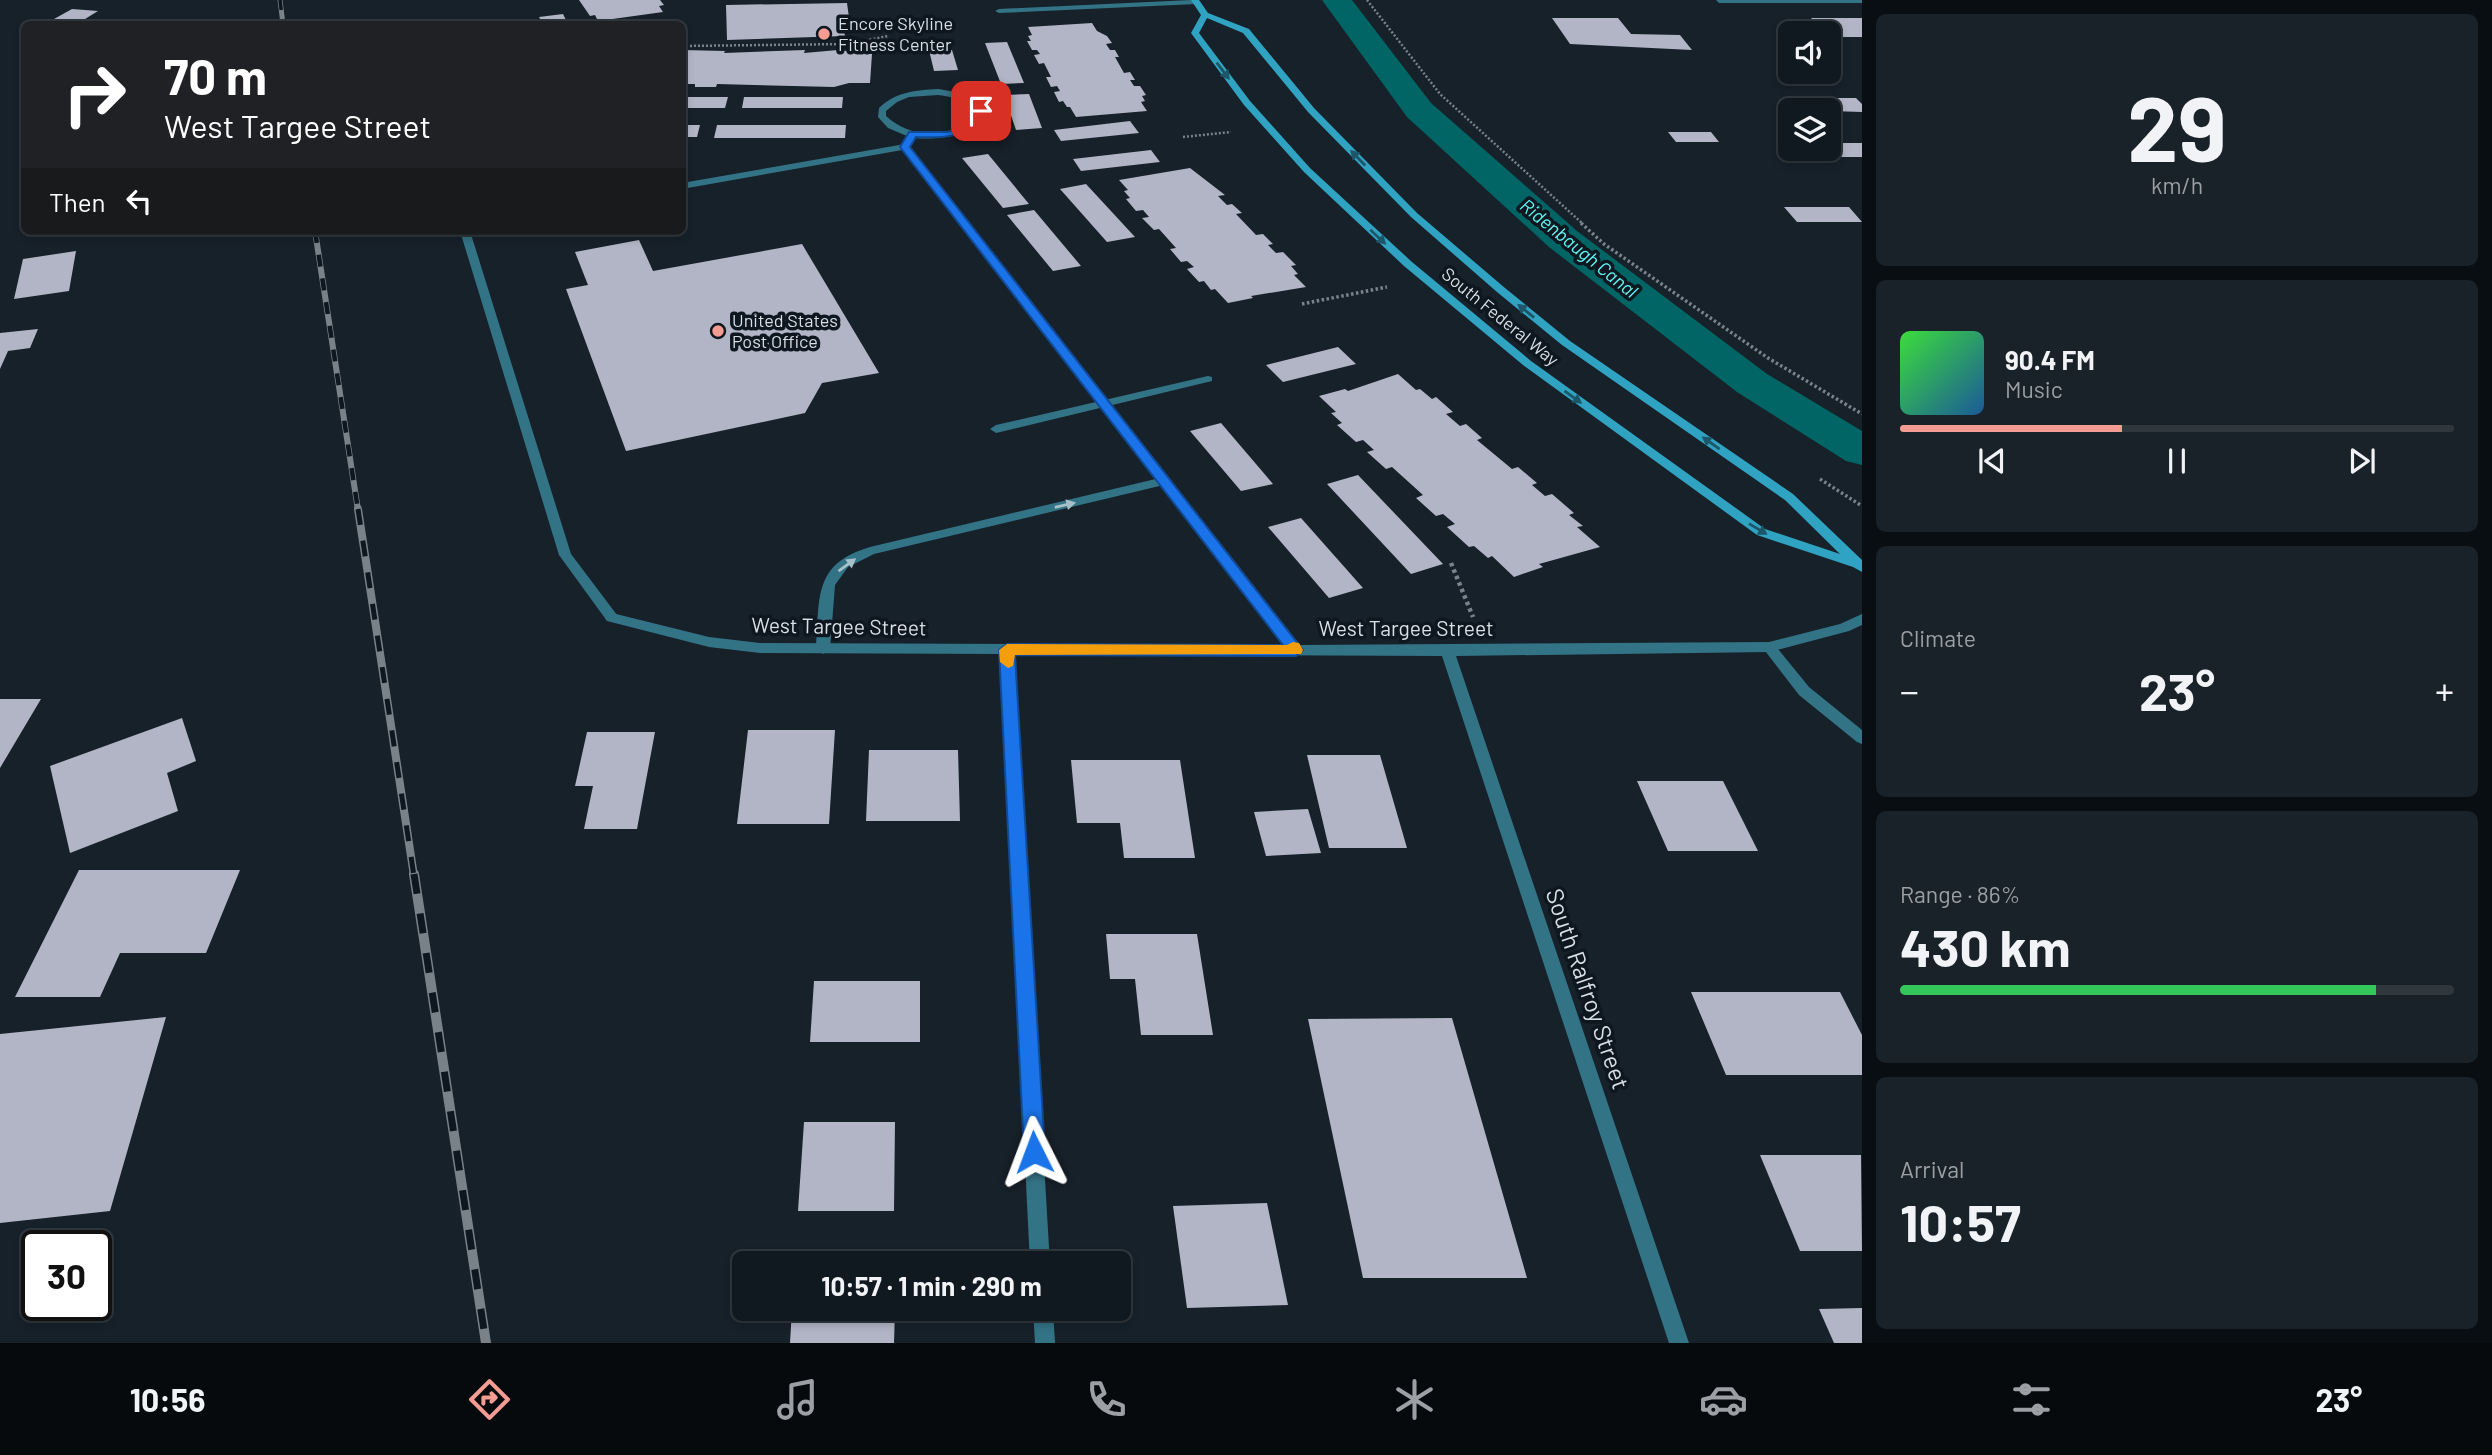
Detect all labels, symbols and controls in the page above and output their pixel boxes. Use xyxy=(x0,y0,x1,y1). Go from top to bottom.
place label: Encore Skyline Fitness Center xyxy=(838,12,953,55)
map controls xyxy=(1778,21,1841,161)
button: sound xyxy=(1778,21,1841,84)
marker: Encore Skyline Fitness Center xyxy=(816,26,832,42)
text: 70 m xyxy=(164,46,267,105)
icon: right xyxy=(49,49,140,140)
one-way arrow xyxy=(1216,62,1230,80)
text: 29 xyxy=(2127,71,2227,180)
pin xyxy=(951,81,1011,141)
icon: arrive xyxy=(962,92,1000,130)
button: layers xyxy=(1778,98,1841,161)
text: West Targee Street xyxy=(164,106,431,144)
one-way arrow xyxy=(1351,150,1367,167)
text: km/h xyxy=(2151,171,2203,199)
icon: left xyxy=(120,182,158,220)
text: Then xyxy=(49,186,106,217)
water label: Ridenbaugh Canal xyxy=(1516,193,1643,303)
one-way arrow xyxy=(1369,229,1387,245)
street label: South Federal Way xyxy=(1438,262,1564,370)
one-way arrow xyxy=(1518,303,1536,318)
place label: United States Post Office xyxy=(732,309,838,352)
marker: United States Post Office xyxy=(710,323,726,339)
text: 90.4 FM xyxy=(2005,344,2095,375)
text: Music xyxy=(2005,375,2063,403)
one-way arrow xyxy=(1564,389,1582,403)
one-way arrow xyxy=(1702,436,1720,450)
icon: previous xyxy=(1973,442,2011,480)
icon: pause xyxy=(2158,442,2196,480)
icon: next xyxy=(2343,442,2381,480)
one-way arrow xyxy=(1054,499,1076,510)
one-way arrow xyxy=(1748,522,1768,535)
one-way arrow xyxy=(837,558,856,572)
street label: West Targee Street xyxy=(751,611,927,640)
street label: West Targee Street xyxy=(1318,615,1494,640)
text: Climate xyxy=(1900,624,1976,652)
text: 23° xyxy=(2139,659,2215,721)
text: − xyxy=(1900,667,1919,713)
text: + xyxy=(2435,667,2454,713)
text: Range · 86% xyxy=(1900,880,2020,908)
street label: South Ralfroy Street xyxy=(1541,884,1636,1093)
text: 430 km xyxy=(1900,915,2071,977)
position arrow xyxy=(997,1115,1071,1189)
text: Arrival xyxy=(1900,1155,1964,1183)
text: 10:57 xyxy=(1900,1190,2021,1252)
speed limit sign: 30 xyxy=(21,1230,112,1321)
text: 10:57 · 1 min · 290 m xyxy=(821,1270,1042,1301)
icon: directions xyxy=(465,1375,514,1424)
icon: music xyxy=(773,1375,822,1424)
icon: phone xyxy=(1082,1375,1131,1424)
icon: climate xyxy=(1390,1375,1439,1424)
icon: car xyxy=(1699,1375,1748,1424)
icon: filters xyxy=(2007,1375,2056,1424)
text: 10:56 xyxy=(130,1380,205,1418)
text: 23° xyxy=(2315,1380,2362,1418)

